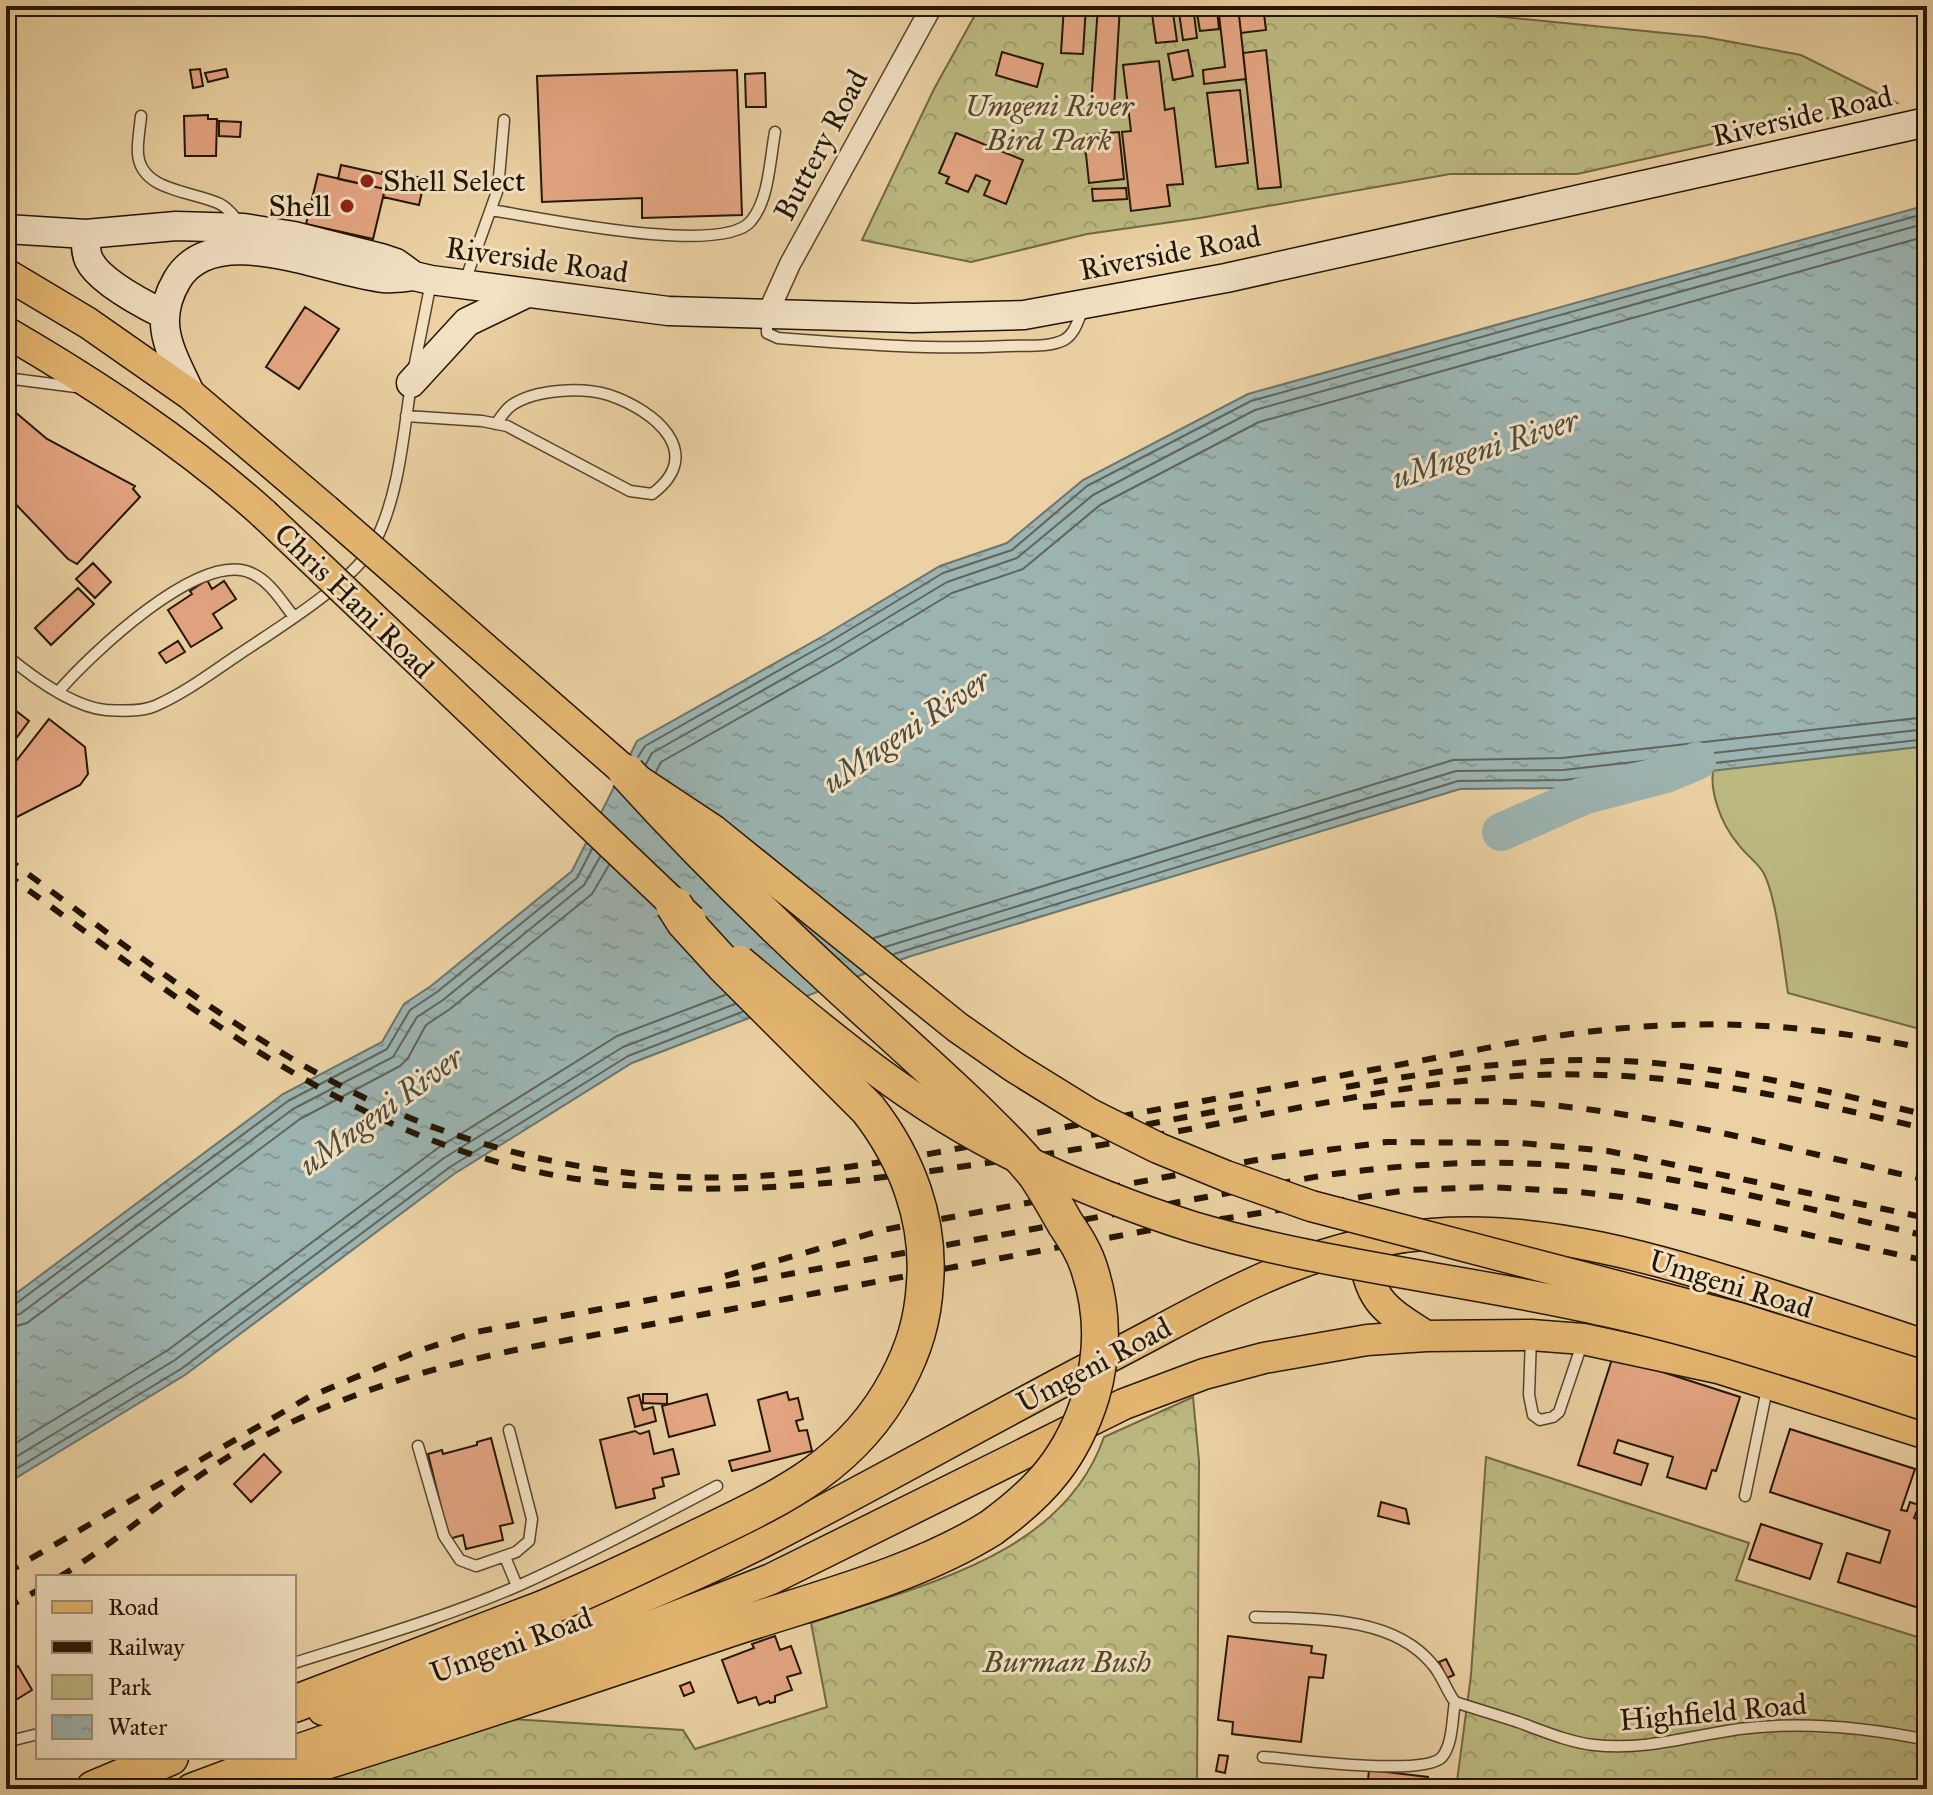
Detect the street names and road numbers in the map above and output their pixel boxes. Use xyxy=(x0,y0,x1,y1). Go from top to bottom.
street label: Buttery Road xyxy=(766,64,876,226)
street label: Riverside Road xyxy=(1708,78,1896,154)
street label: Riverside Road xyxy=(1076,218,1264,288)
street label: Riverside Road xyxy=(443,229,631,291)
street label: Chris Hani Road xyxy=(267,516,441,686)
street label: Umgeni Road xyxy=(1645,1242,1817,1326)
street label: Umgeni Road xyxy=(1011,1309,1177,1421)
street label: Umgeni Road xyxy=(425,1599,597,1691)
street label: Highfield Road xyxy=(1618,1686,1808,1738)

